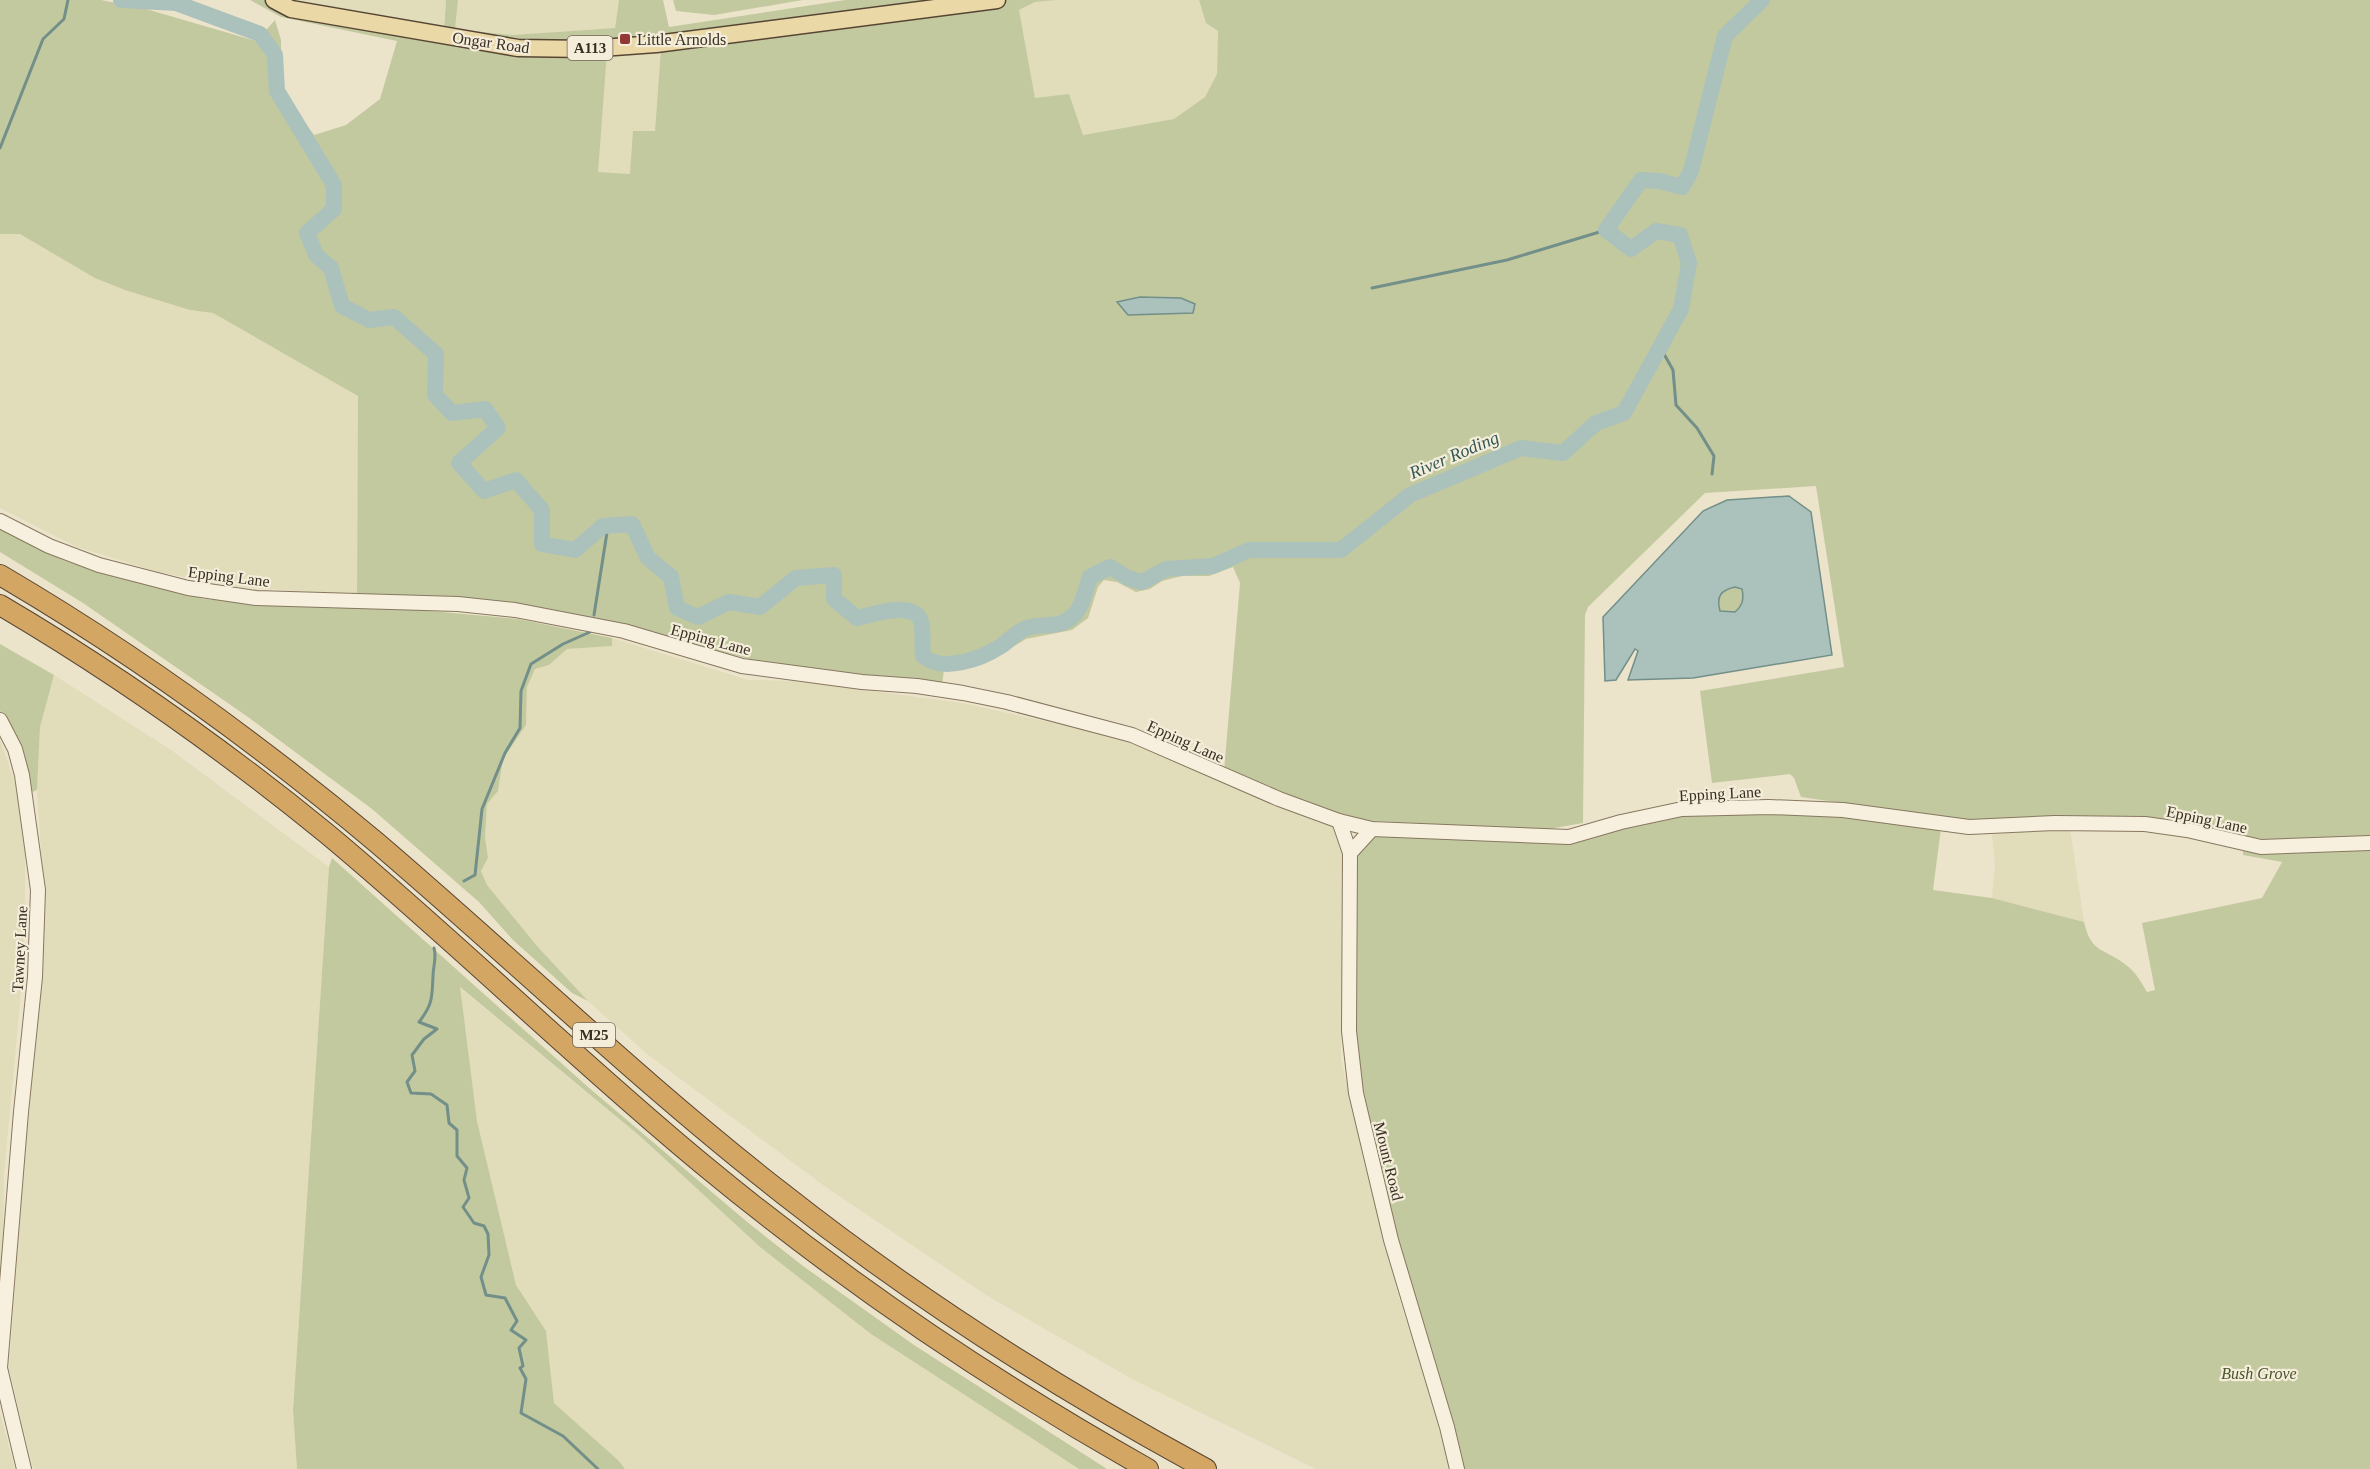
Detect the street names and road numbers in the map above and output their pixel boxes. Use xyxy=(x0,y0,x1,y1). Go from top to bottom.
street label: Ongar Road xyxy=(451,29,531,57)
road number: A113 xyxy=(568,36,612,60)
street label: Epping Lane xyxy=(187,563,271,591)
street label: Epping Lane xyxy=(669,621,753,659)
street label: Epping Lane xyxy=(1144,717,1227,767)
street label: Epping Lane xyxy=(1679,783,1762,805)
street label: Epping Lane xyxy=(2165,803,2249,837)
street label: Tawney Lane xyxy=(9,905,31,993)
road number: M25 xyxy=(573,1023,615,1047)
street label: Mount Road xyxy=(1371,1120,1406,1202)

